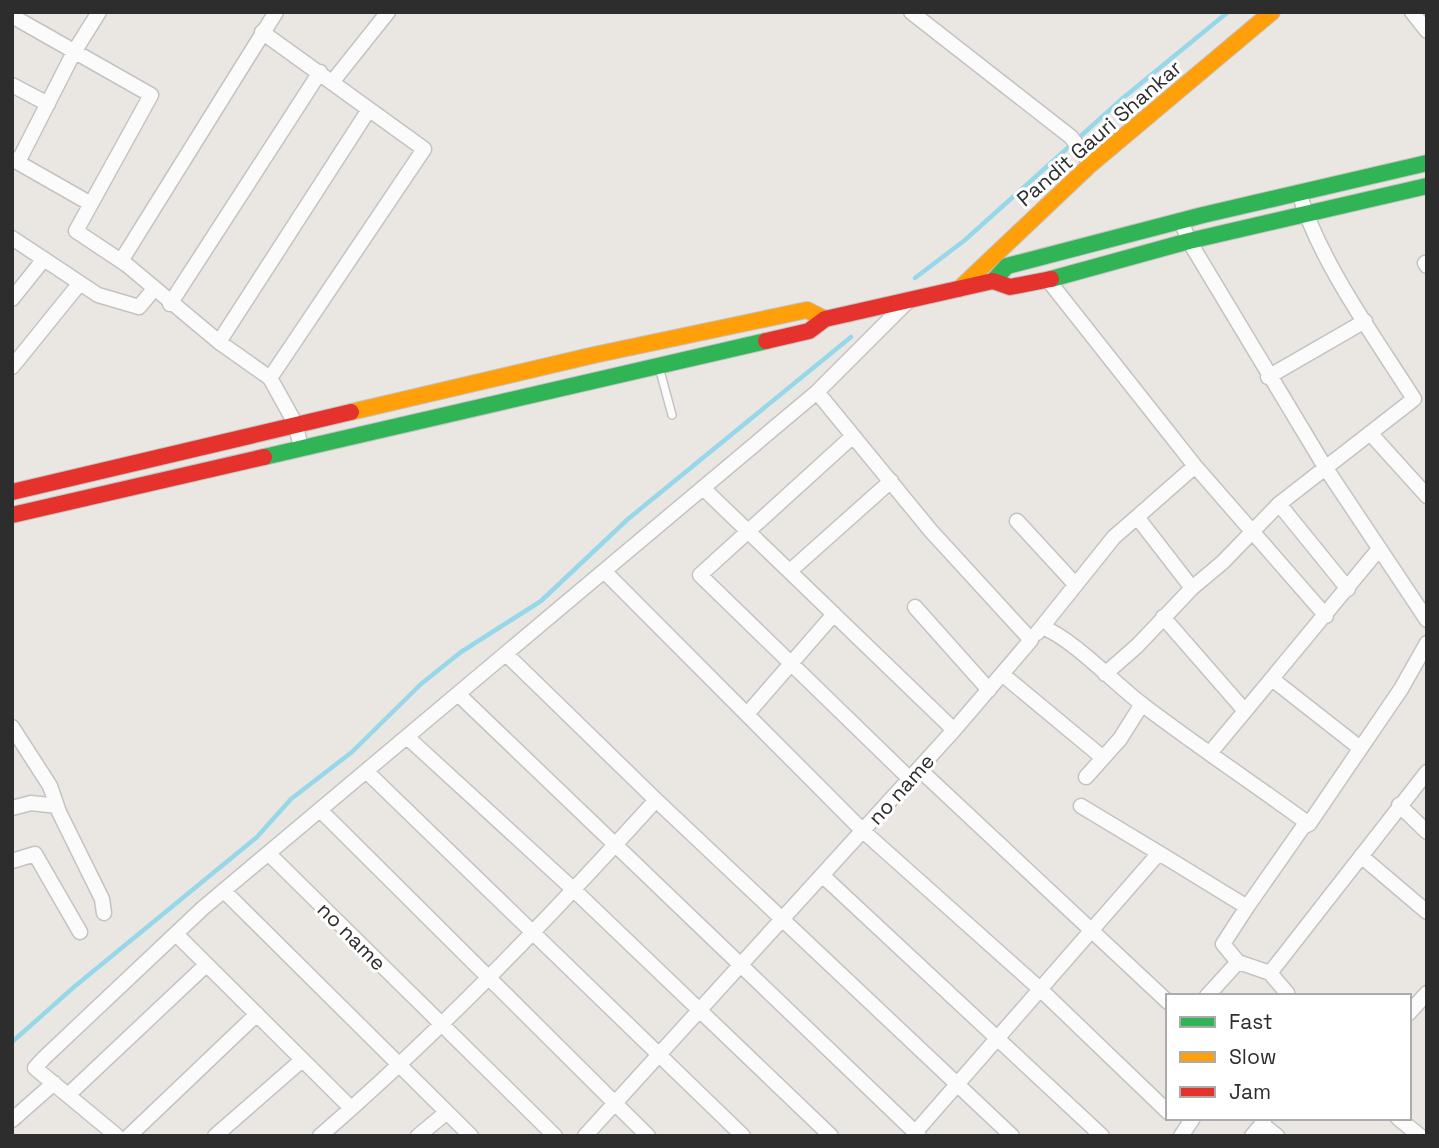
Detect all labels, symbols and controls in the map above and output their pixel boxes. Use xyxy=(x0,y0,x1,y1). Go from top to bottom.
street label: Pandit Gauri Shankar xyxy=(1011,54,1187,212)
street label: no name xyxy=(862,748,940,830)
street label: no name xyxy=(312,896,392,976)
legend xyxy=(1166,994,1411,1120)
text: Fast xyxy=(1229,1008,1273,1035)
text: Slow xyxy=(1229,1043,1277,1070)
text: Jam xyxy=(1229,1078,1271,1105)

